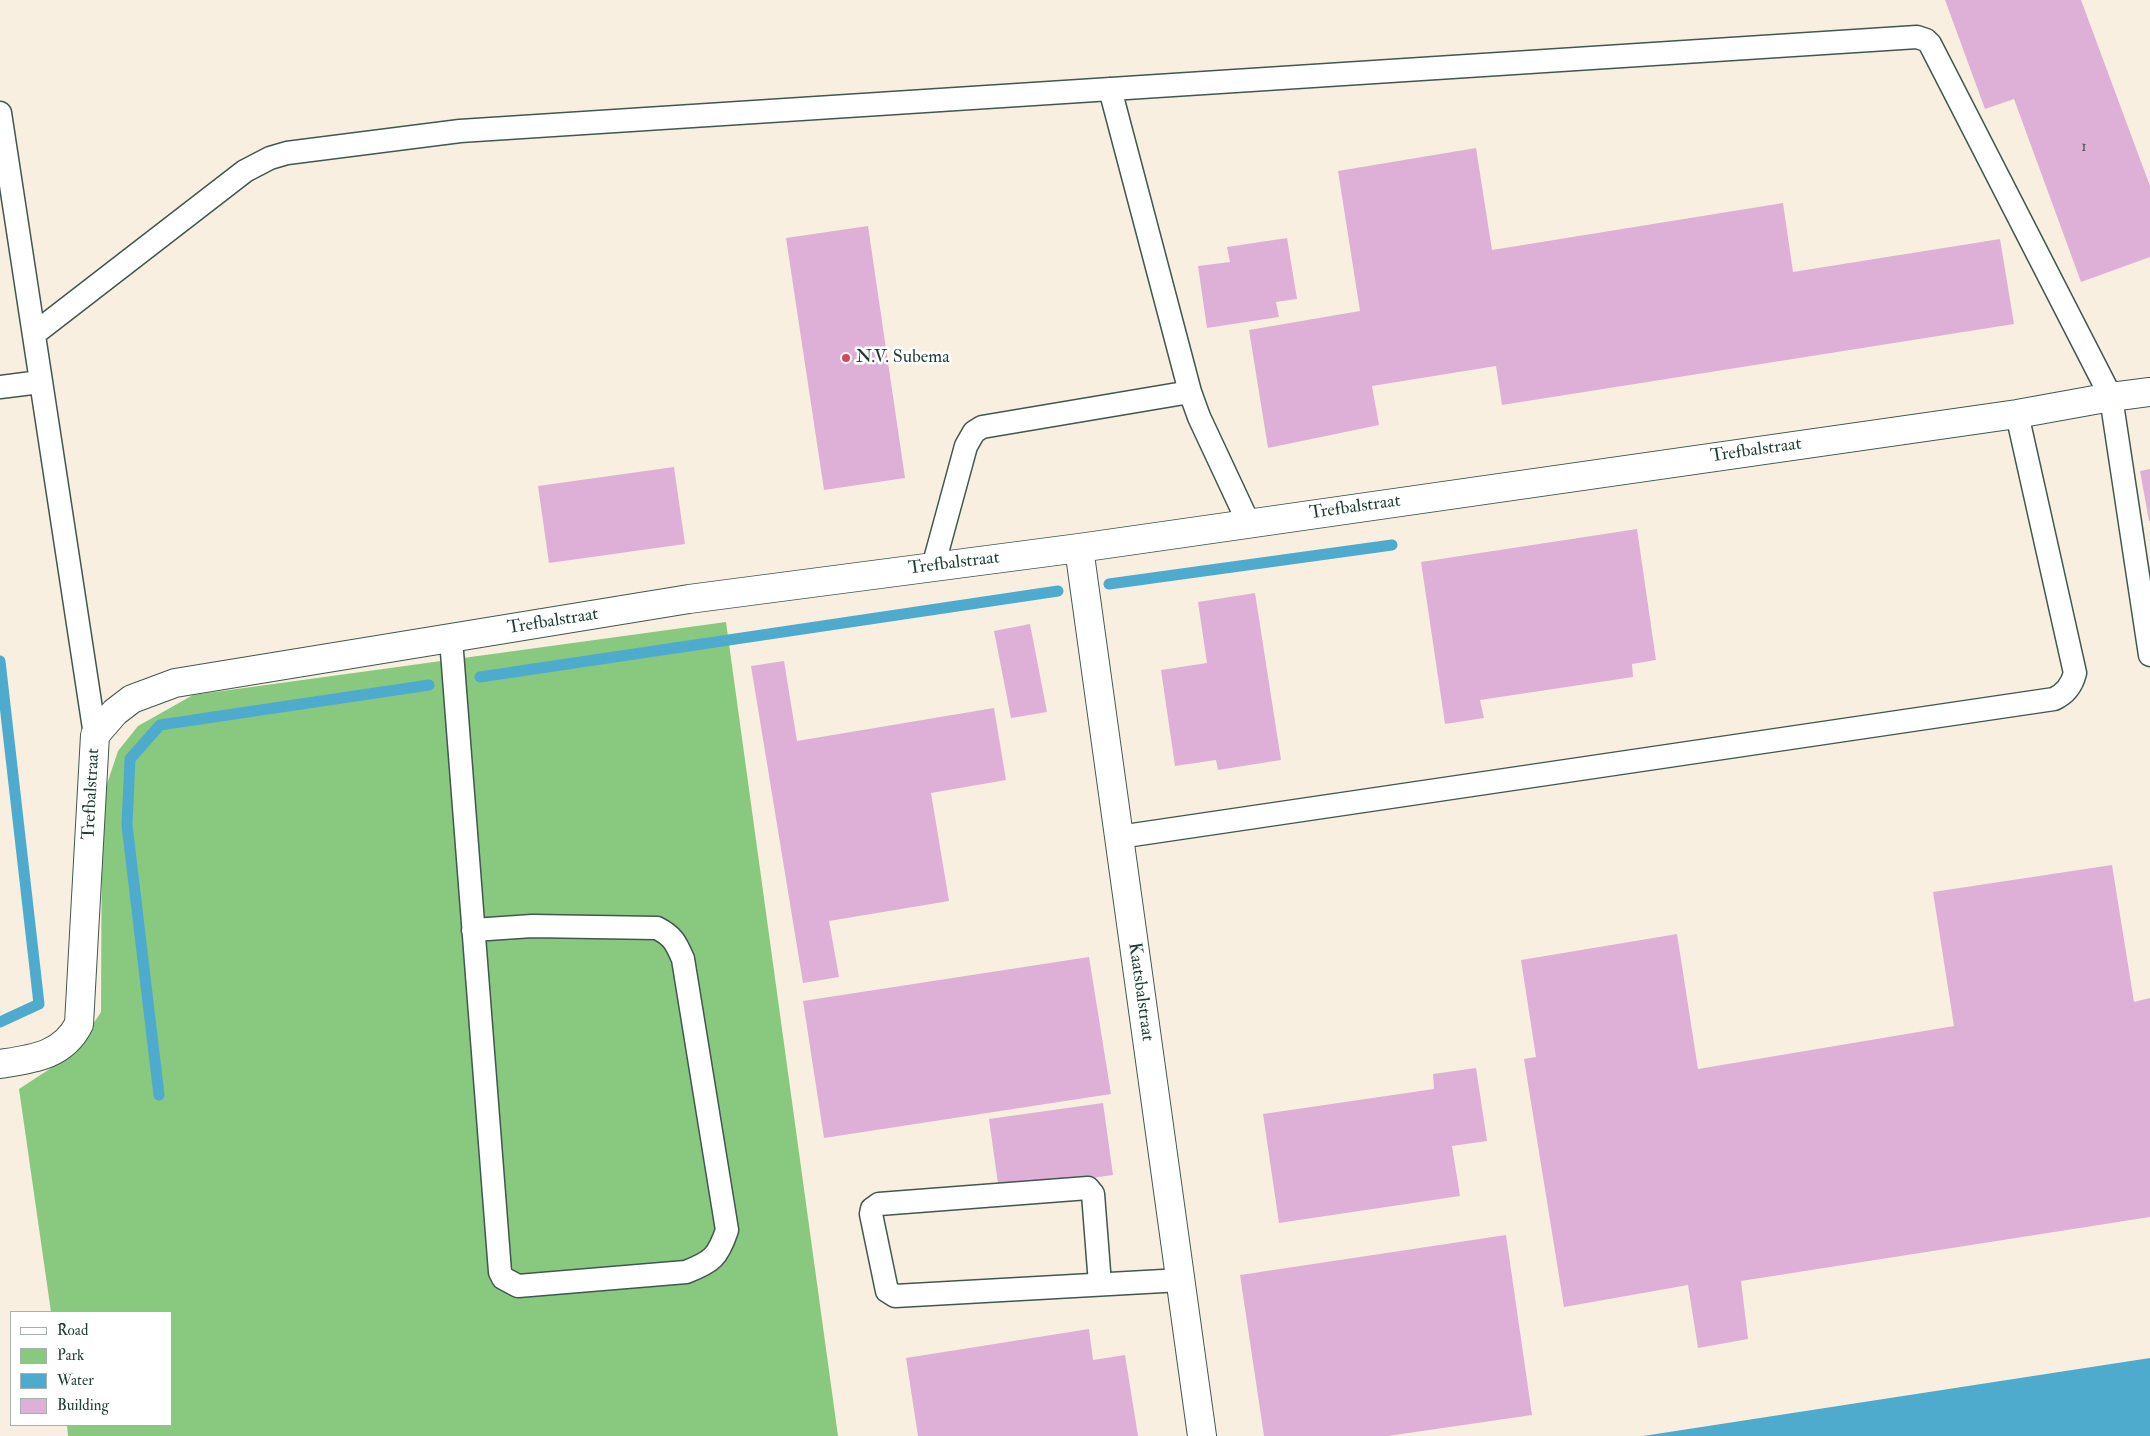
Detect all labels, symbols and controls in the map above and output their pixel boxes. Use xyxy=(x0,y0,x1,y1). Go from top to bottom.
house number: 1 xyxy=(2081,139,2087,157)
place label: N.V. Subema xyxy=(856,347,950,369)
marker: N.V. Subema xyxy=(840,352,852,364)
street label: Trefbalstraat xyxy=(1709,434,1803,468)
street label: Trefbalstraat xyxy=(1308,491,1402,525)
street label: Trefbalstraat xyxy=(907,548,1001,580)
street label: Trefbalstraat xyxy=(506,604,600,640)
street label: Trefbalstraat xyxy=(79,748,105,840)
street label: Kaatsbalstraat xyxy=(1122,941,1158,1043)
legend xyxy=(10,1311,172,1426)
text: Road xyxy=(57,1321,88,1340)
text: Park xyxy=(57,1346,84,1365)
text: Water xyxy=(57,1371,94,1390)
text: Building xyxy=(57,1396,109,1415)

